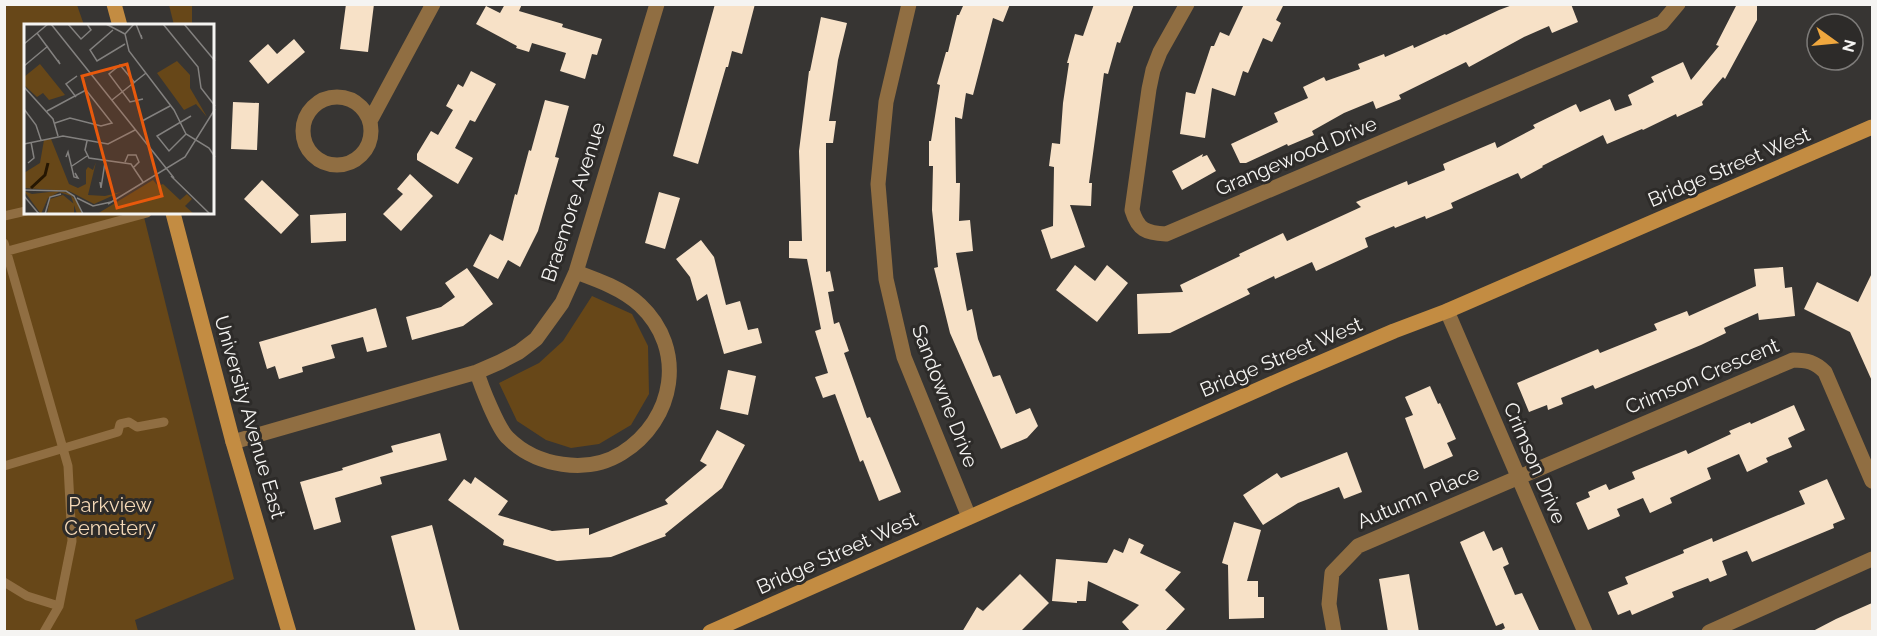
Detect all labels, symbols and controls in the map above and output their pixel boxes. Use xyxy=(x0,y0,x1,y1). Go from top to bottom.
north arrow xyxy=(1805,12,1865,72)
inset map xyxy=(24,24,214,214)
text: N xyxy=(1838,37,1860,54)
street label: Grangewood Drive xyxy=(1212,111,1380,201)
street label: Braemore Avenue xyxy=(536,119,610,285)
street label: Bridge Street West xyxy=(1644,122,1814,212)
street label: Bridge Street West xyxy=(1196,312,1366,402)
street label: University Avenue East xyxy=(209,313,291,522)
street label: Sandowne Drive xyxy=(907,321,983,471)
street label: Crimson Crescent xyxy=(1622,333,1783,419)
street label: Crimson Drive xyxy=(1499,399,1571,528)
street label: Autumn Place xyxy=(1353,460,1483,534)
park label: Parkview Cemetery xyxy=(64,493,156,540)
street label: Bridge Street West xyxy=(753,507,922,599)

